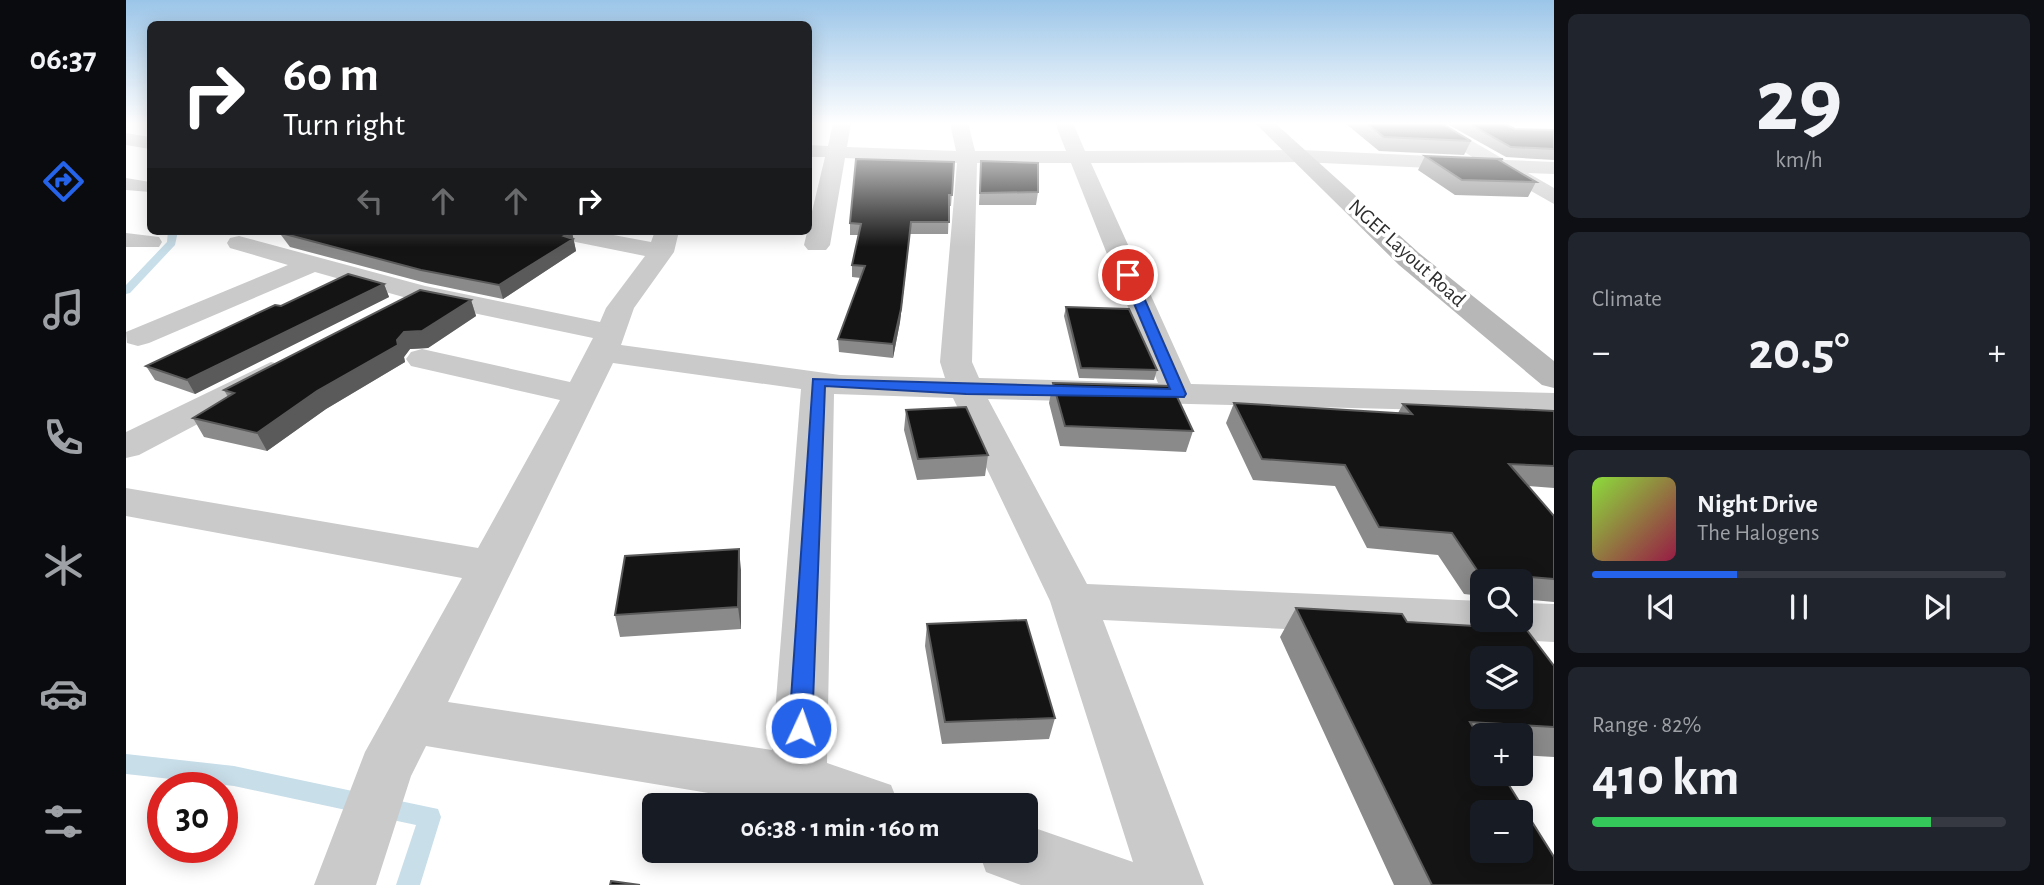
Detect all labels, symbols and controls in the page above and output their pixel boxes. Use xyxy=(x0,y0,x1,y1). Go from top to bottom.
text: 06:37 xyxy=(29,43,97,75)
icon: right xyxy=(168,49,259,140)
text: 60 m xyxy=(283,51,379,100)
text: 29 xyxy=(1756,56,1842,147)
text: Turn right xyxy=(283,109,405,141)
text: km/h xyxy=(1775,149,1823,172)
icon: directions xyxy=(39,157,88,206)
icon: left xyxy=(351,182,389,220)
icon: ahead xyxy=(424,182,462,220)
icon: ahead xyxy=(497,182,535,220)
icon: right xyxy=(570,182,608,220)
street label: NGEF Layout Road xyxy=(1345,195,1470,311)
pin xyxy=(1098,245,1158,305)
icon: arrive xyxy=(1109,256,1147,294)
icon: music xyxy=(39,285,88,334)
text: Climate xyxy=(1592,288,1662,311)
text: 20.5° xyxy=(1748,326,1850,378)
text: − xyxy=(1592,334,1610,372)
text: + xyxy=(1988,334,2006,372)
icon: phone xyxy=(39,413,88,462)
text: Night Drive xyxy=(1697,491,1818,517)
text: The Halogens xyxy=(1697,522,1819,545)
icon: climate xyxy=(39,541,88,590)
map controls xyxy=(1470,569,1533,863)
button: search xyxy=(1470,569,1533,632)
icon: previous xyxy=(1642,588,1680,626)
icon: pause xyxy=(1780,588,1818,626)
icon: next xyxy=(1918,588,1956,626)
button: layers xyxy=(1470,646,1533,709)
icon: car xyxy=(39,669,88,718)
position arrow xyxy=(764,691,838,765)
text: Range · 82% xyxy=(1592,714,1702,737)
button: + xyxy=(1470,723,1533,786)
text: 410 km xyxy=(1592,752,1740,804)
speed limit sign: 30 xyxy=(147,772,238,863)
icon: filters xyxy=(39,797,88,846)
button: − xyxy=(1470,800,1533,863)
text: 06:38 · 1 min · 160 m xyxy=(741,815,939,841)

